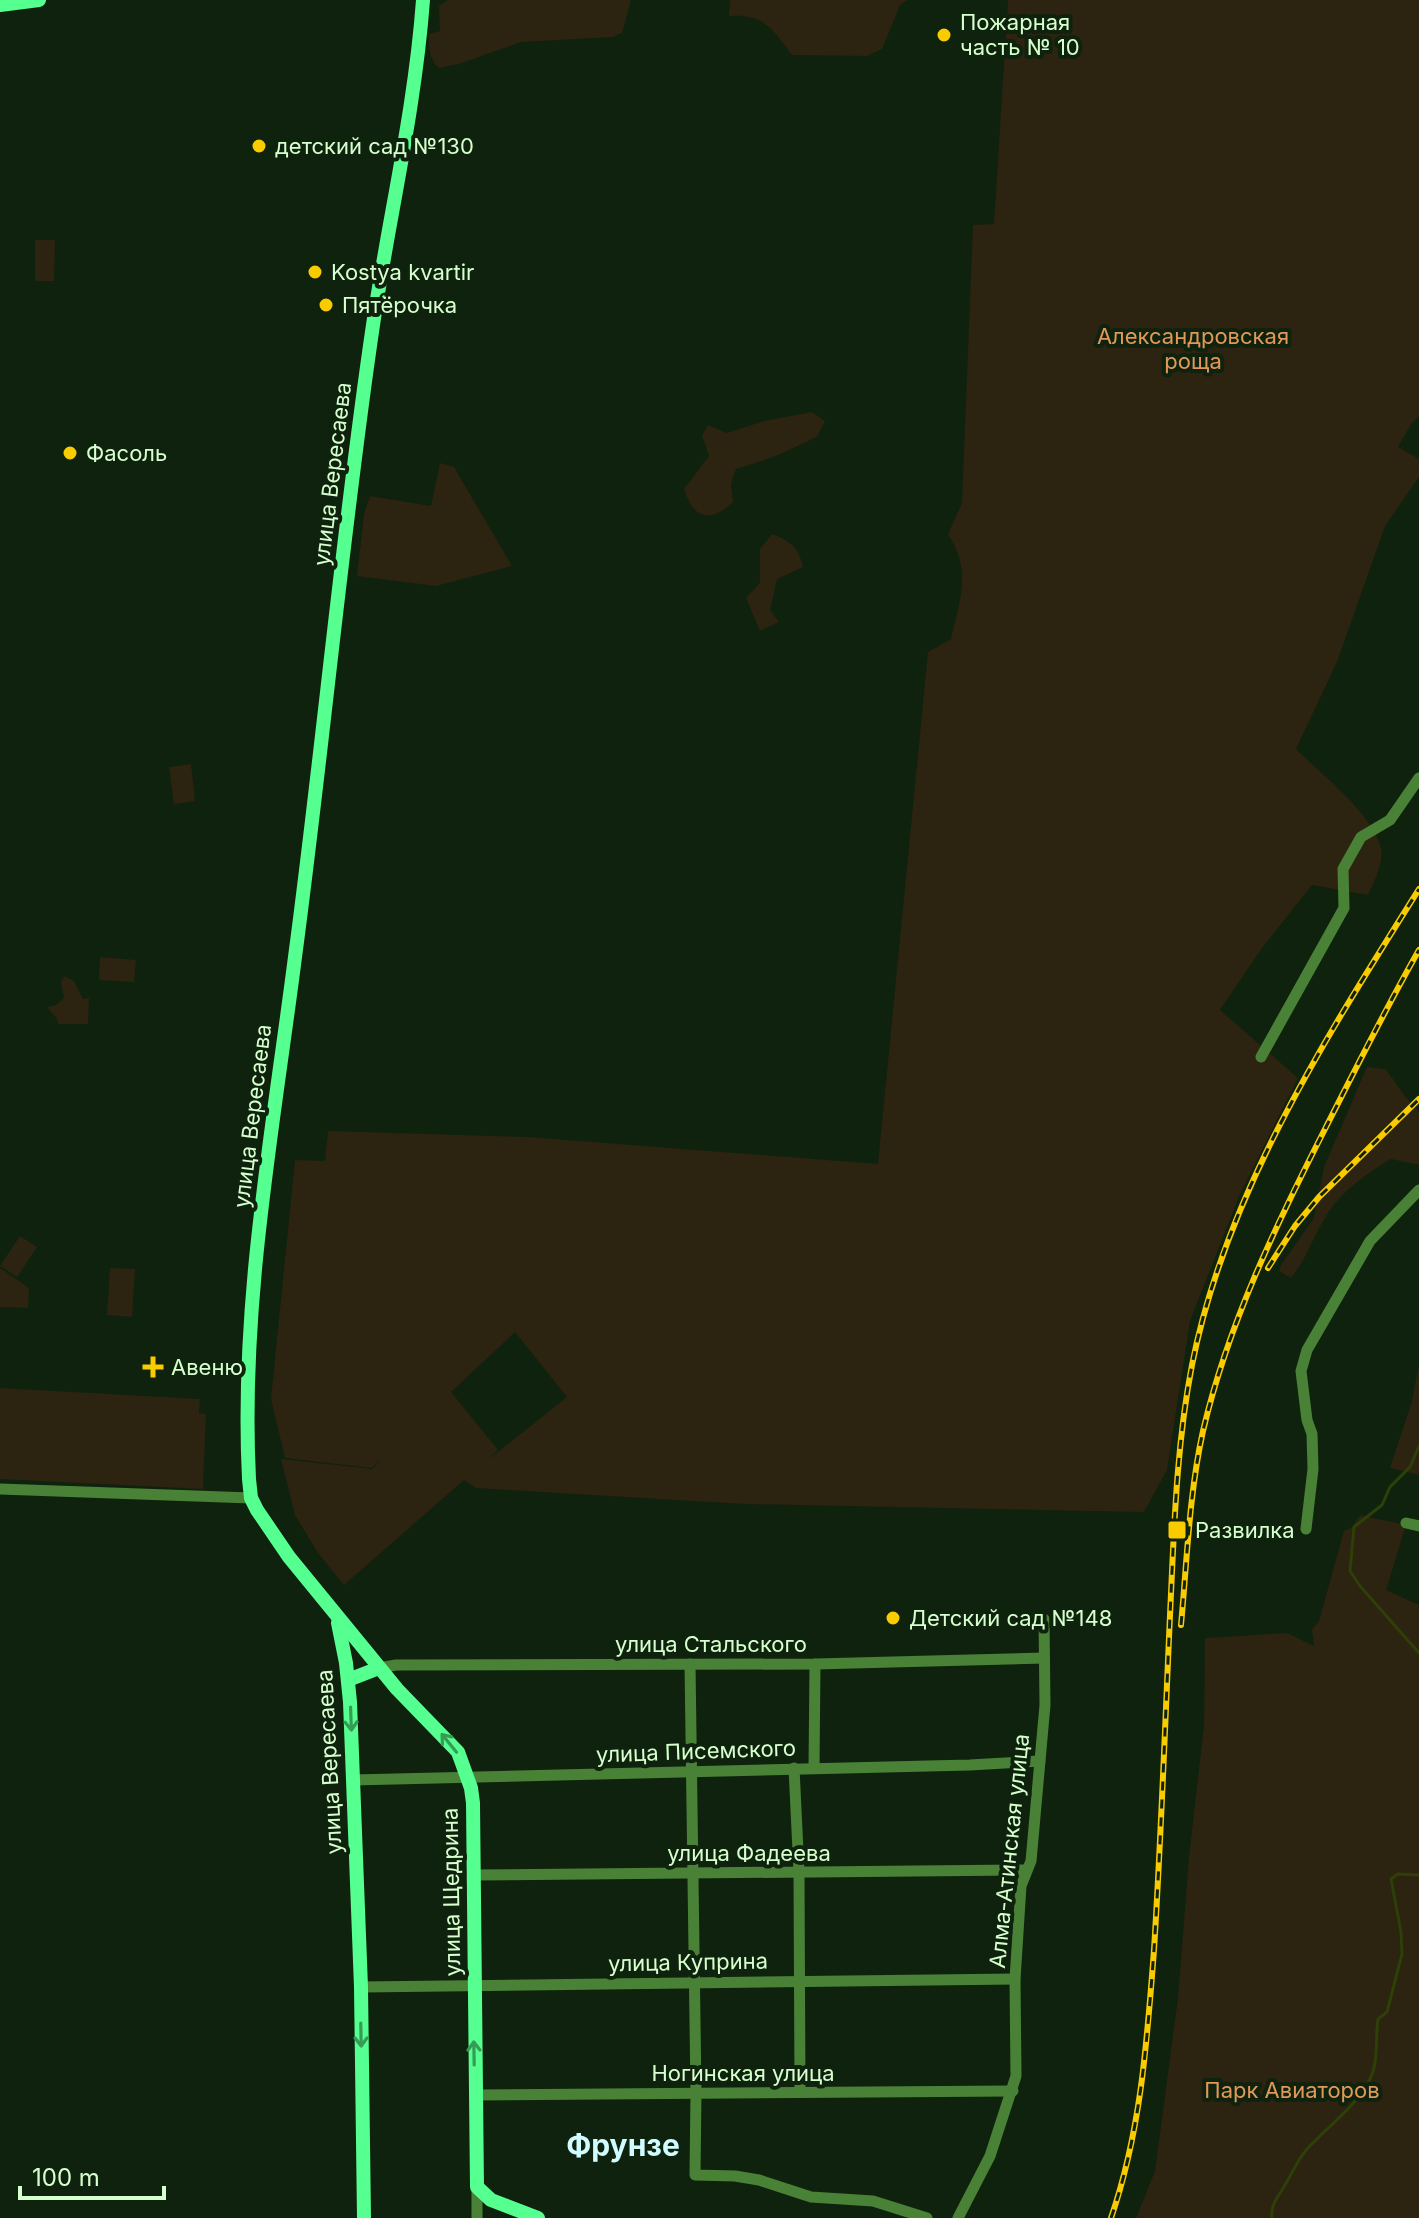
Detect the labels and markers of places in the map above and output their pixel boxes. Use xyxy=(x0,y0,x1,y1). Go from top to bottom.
place label: Пожарная часть № 10 xyxy=(960,9,1080,60)
marker: Пожарная часть № 10 xyxy=(935,26,953,44)
place label: детский сад №130 xyxy=(275,133,474,159)
marker: детский сад №130 xyxy=(250,137,268,155)
place label: Kostya kvartir xyxy=(331,259,474,285)
marker: Kostya kvartir xyxy=(306,263,324,281)
place label: Пятёрочка xyxy=(342,292,457,318)
marker: Пятёрочка xyxy=(317,296,335,314)
place label: Фасоль xyxy=(86,440,167,466)
marker: Фасоль xyxy=(61,444,79,462)
place label: Авеню xyxy=(171,1354,243,1380)
marker: Авеню xyxy=(142,1356,164,1378)
place label: Развилка xyxy=(1195,1517,1295,1543)
marker: Развилка xyxy=(1166,1519,1188,1541)
place label: Детский сад №148 xyxy=(909,1605,1112,1631)
marker: Детский сад №148 xyxy=(884,1609,902,1627)

